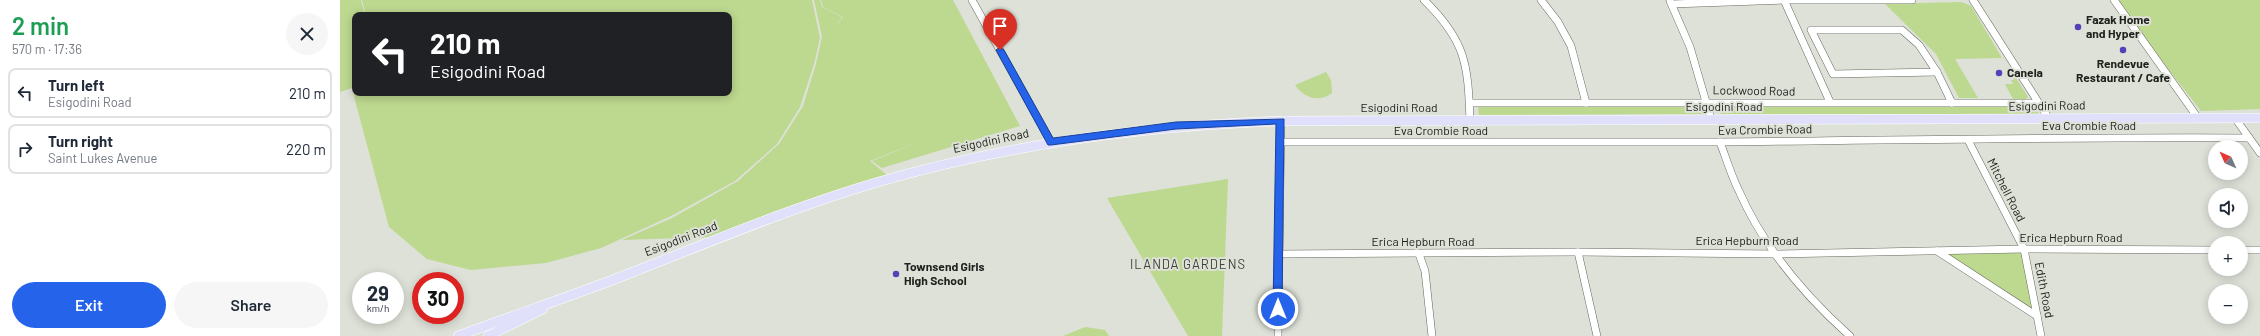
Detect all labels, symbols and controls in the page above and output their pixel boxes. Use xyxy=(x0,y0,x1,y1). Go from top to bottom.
pin xyxy=(983,9,1017,50)
text: 2 min xyxy=(12,11,69,40)
place label: Fazak Home and Hyper xyxy=(2086,12,2150,40)
button: close xyxy=(286,13,328,55)
icon: arrive xyxy=(989,15,1011,37)
marker: Fazak Home and Hyper xyxy=(2073,22,2083,32)
text: 210 m xyxy=(430,26,500,60)
icon: left xyxy=(364,28,416,80)
text: 570 m · 17:36 xyxy=(12,41,82,57)
marker: Rendevue Restaurant / Cafe xyxy=(2118,45,2128,55)
place label: Rendevue Restaurant / Cafe xyxy=(2076,56,2170,84)
text: Esigodini Road xyxy=(430,60,546,82)
place label: Canela xyxy=(2007,65,2043,79)
marker: Canela xyxy=(1994,68,2004,78)
text: Turn left xyxy=(48,76,104,94)
icon: left xyxy=(14,82,36,104)
street label: Lockwood Road xyxy=(1713,82,1795,98)
text: 210 m xyxy=(289,84,326,102)
text: Esigodini Road xyxy=(48,94,132,110)
street label: Esigodini Road xyxy=(2008,97,2086,113)
street label: Esigodini Road xyxy=(1685,99,1763,113)
street label: Esigodini Road xyxy=(1360,100,1438,114)
street label: Eva Crombie Road xyxy=(2042,118,2136,132)
street label: Eva Crombie Road xyxy=(1718,121,1812,137)
street label: Eva Crombie Road xyxy=(1394,123,1488,137)
street label: Esigodini Road xyxy=(952,125,1030,155)
text: Turn right xyxy=(48,132,113,150)
icon: right xyxy=(14,138,36,160)
text: 220 m xyxy=(286,140,326,158)
north arrow xyxy=(2208,140,2248,180)
map controls xyxy=(2208,140,2248,324)
text: Saint Lukes Avenue xyxy=(48,150,157,166)
street label: Mitchell Road xyxy=(1985,155,2029,224)
button: sound xyxy=(2208,188,2248,228)
street label: Esigodini Road xyxy=(642,218,719,258)
street label: Erica Hepburn Road xyxy=(2019,230,2123,244)
street label: Erica Hepburn Road xyxy=(1695,233,1799,247)
street label: Erica Hepburn Road xyxy=(1371,234,1475,248)
button: + xyxy=(2208,236,2248,276)
district label: ILANDA GARDENS xyxy=(1130,256,1246,272)
place label: Townsend Girls High School xyxy=(904,259,985,287)
street label: Edith Road xyxy=(2033,261,2057,319)
marker: Townsend Girls High School xyxy=(891,269,901,279)
speed limit sign: 30 xyxy=(412,272,464,324)
text: 29 xyxy=(367,281,389,305)
button: Exit xyxy=(12,282,166,328)
button: Share xyxy=(174,282,328,328)
button: − xyxy=(2208,284,2248,324)
position arrow xyxy=(1257,288,1299,330)
text: km/h xyxy=(367,302,389,314)

